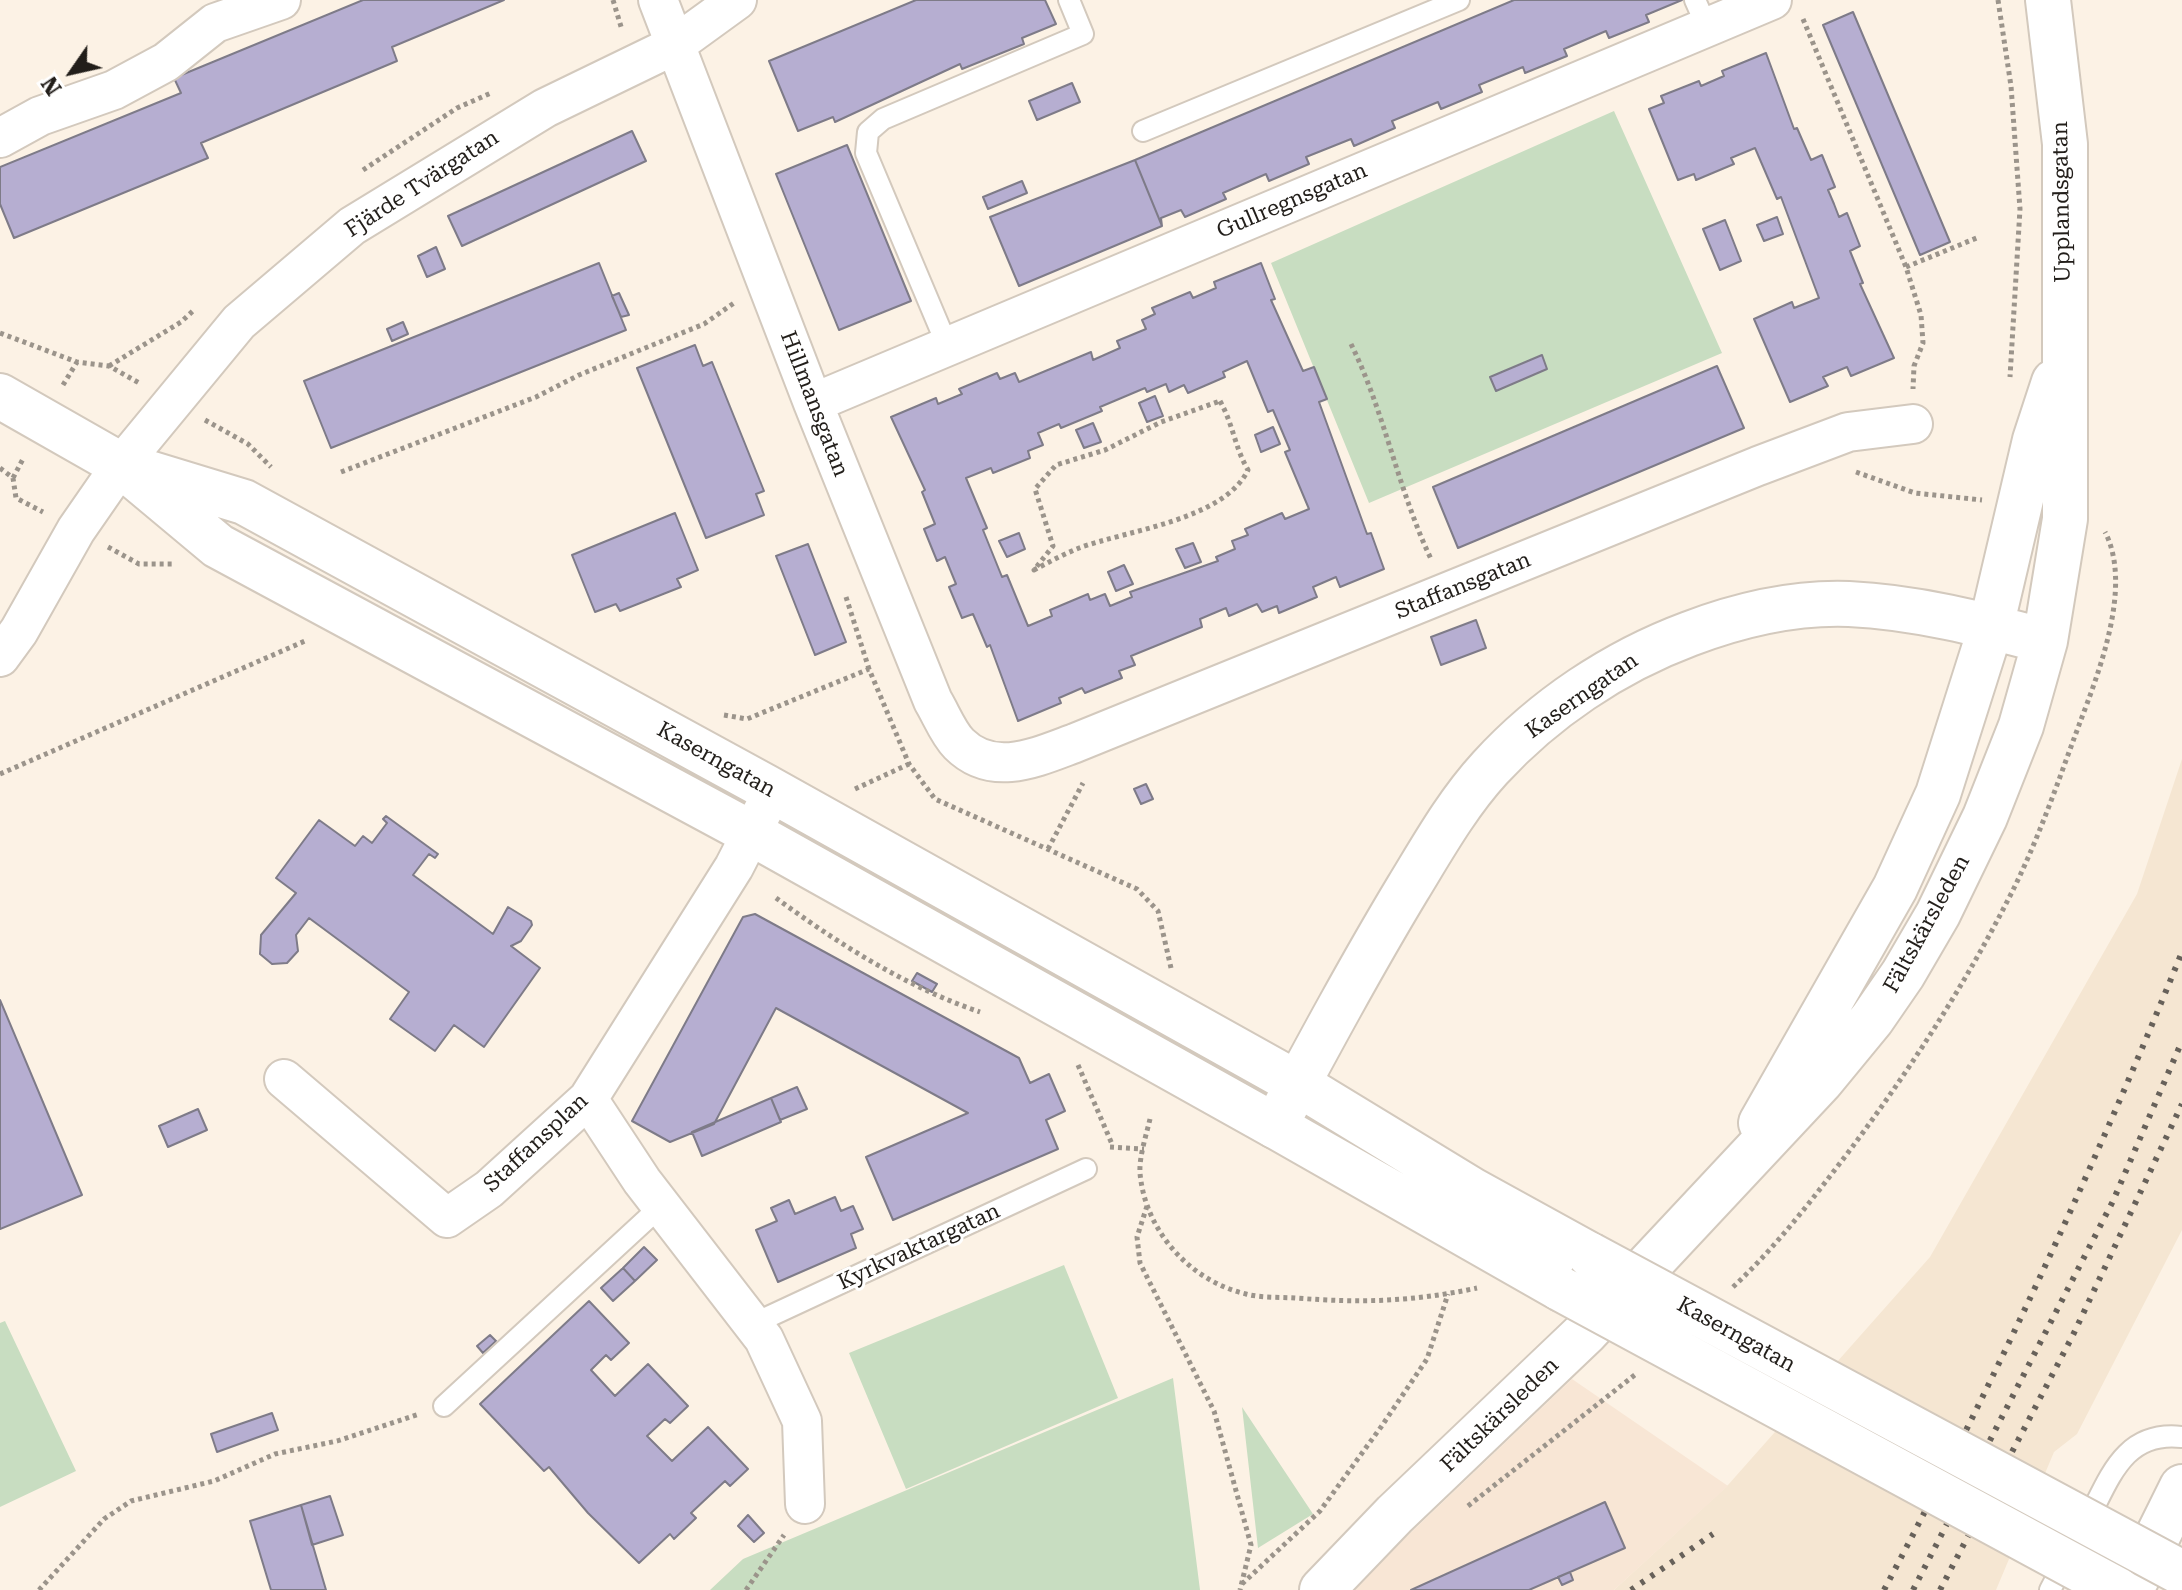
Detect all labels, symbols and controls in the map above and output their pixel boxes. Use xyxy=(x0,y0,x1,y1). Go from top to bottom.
north arrow xyxy=(32,32,112,112)
text: N xyxy=(37,72,67,100)
street label: Upplandsgatan xyxy=(2047,121,2077,283)
street label: Fjärde Tvärgatan xyxy=(340,124,504,244)
street label: Gullregnsgatan xyxy=(1213,157,1371,245)
street label: Hillmansgatan xyxy=(774,328,854,480)
street label: Staffansgatan xyxy=(1391,547,1535,625)
street label: Kaserngatan xyxy=(1521,648,1643,744)
street label: Kaserngatan xyxy=(652,717,780,803)
street label: Fältskärsleden xyxy=(1878,851,1976,997)
street label: Staffansplan xyxy=(478,1088,594,1198)
street label: Kyrkvaktargatan xyxy=(834,1198,1004,1296)
street label: Kaserngatan xyxy=(1672,1292,1800,1378)
street label: Fältskärsleden xyxy=(1436,1352,1564,1478)

